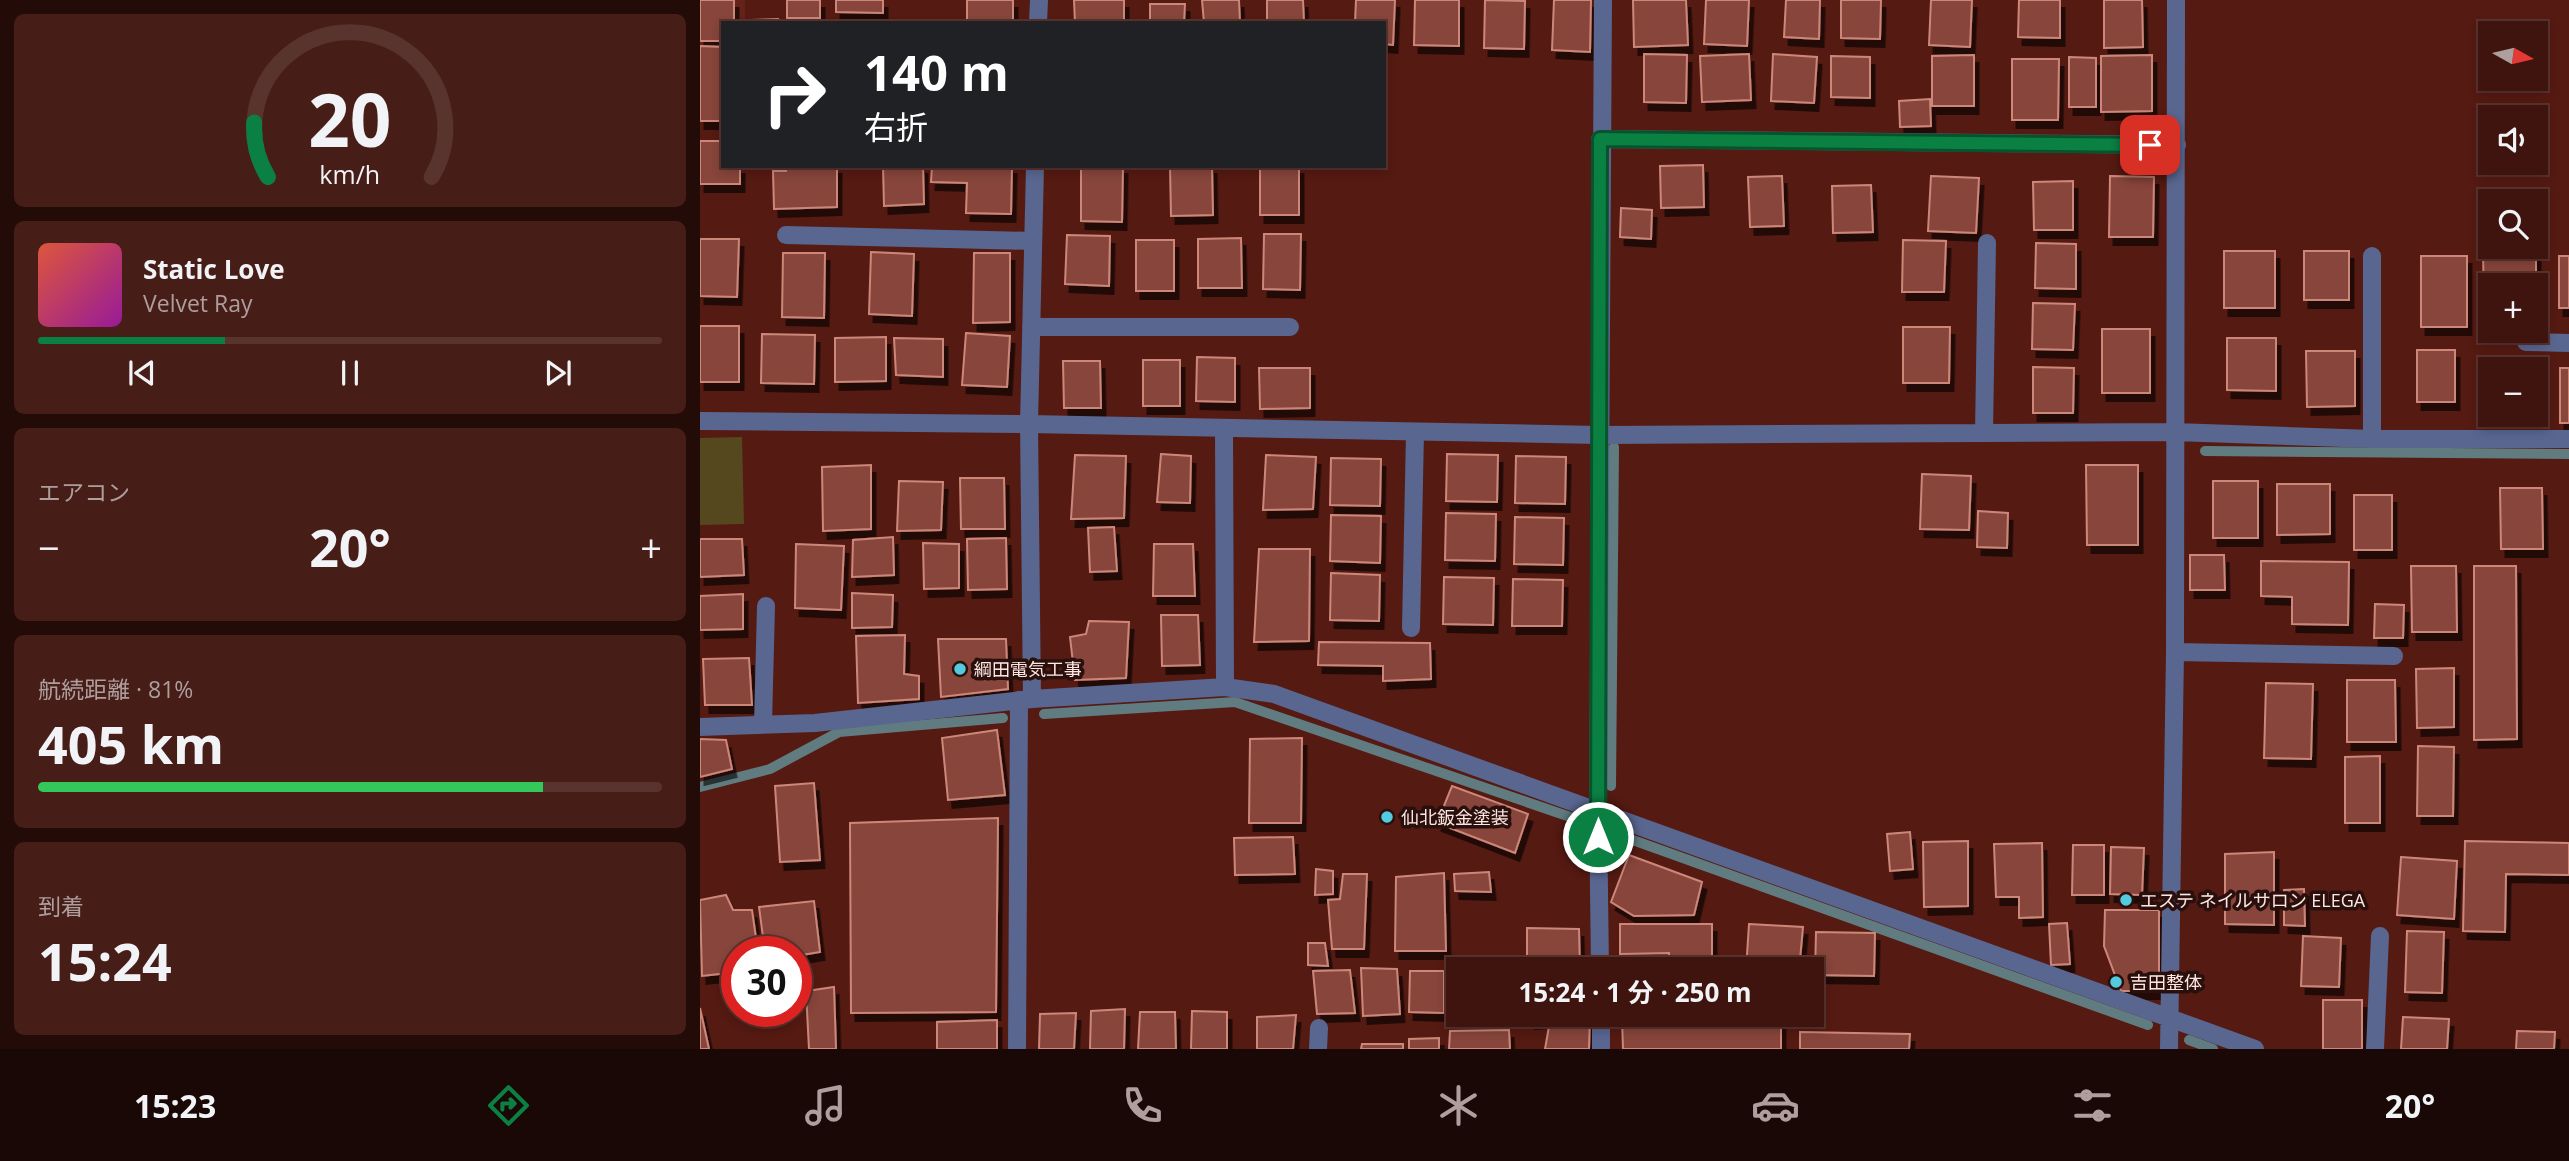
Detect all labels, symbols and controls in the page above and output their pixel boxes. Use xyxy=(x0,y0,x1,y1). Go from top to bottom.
north arrow xyxy=(2478,21,2548,91)
map controls xyxy=(2478,21,2548,427)
text: 140 m xyxy=(864,39,1009,105)
icon: right xyxy=(749,49,840,140)
text: 20 xyxy=(308,69,392,168)
text: 右折 xyxy=(864,105,928,148)
button: sound xyxy=(2478,105,2548,175)
pin xyxy=(2120,115,2180,175)
icon: arrive xyxy=(2131,126,2169,164)
text: km/h xyxy=(320,156,380,190)
button: search xyxy=(2478,189,2548,259)
text: Static Love xyxy=(143,251,285,287)
button: + xyxy=(2478,273,2548,343)
text: Velvet Ray xyxy=(143,287,253,319)
icon: previous xyxy=(123,354,161,392)
icon: pause xyxy=(331,354,369,392)
icon: next xyxy=(539,354,577,392)
button: − xyxy=(2478,357,2548,427)
text: エアコン xyxy=(38,476,130,508)
text: 20° xyxy=(309,511,391,582)
text: − xyxy=(38,521,60,573)
text: + xyxy=(640,521,662,573)
place label: 綱田電気工事 xyxy=(974,657,1082,681)
marker: 綱田電気工事 xyxy=(952,661,968,677)
text: 航続距離 · 81% xyxy=(38,673,193,705)
text: 405 km xyxy=(38,708,224,779)
position arrow xyxy=(1561,800,1635,874)
place label: 仙北鈑金塗装 xyxy=(1401,805,1509,829)
marker: 仙北鈑金塗装 xyxy=(1379,809,1395,825)
place label: エステ ネイルサロン ELEGA xyxy=(2140,888,2366,912)
text: 到着 xyxy=(38,890,84,922)
marker: エステ ネイルサロン ELEGA xyxy=(2118,892,2134,908)
text: 15:24 xyxy=(38,925,172,996)
speed limit sign: 30 xyxy=(721,936,812,1027)
place label: 吉田整体 xyxy=(2130,970,2202,994)
text: 15:24 · 1 分 · 250 m xyxy=(1518,974,1752,1010)
marker: 吉田整体 xyxy=(2108,974,2124,990)
icon: directions xyxy=(484,1081,533,1130)
icon: music xyxy=(801,1081,850,1130)
icon: phone xyxy=(1118,1081,1167,1130)
icon: climate xyxy=(1434,1081,1483,1130)
icon: car xyxy=(1751,1081,1800,1130)
icon: filters xyxy=(2068,1081,2117,1130)
text: 15:23 xyxy=(134,1084,216,1127)
text: 20° xyxy=(2385,1084,2435,1127)

